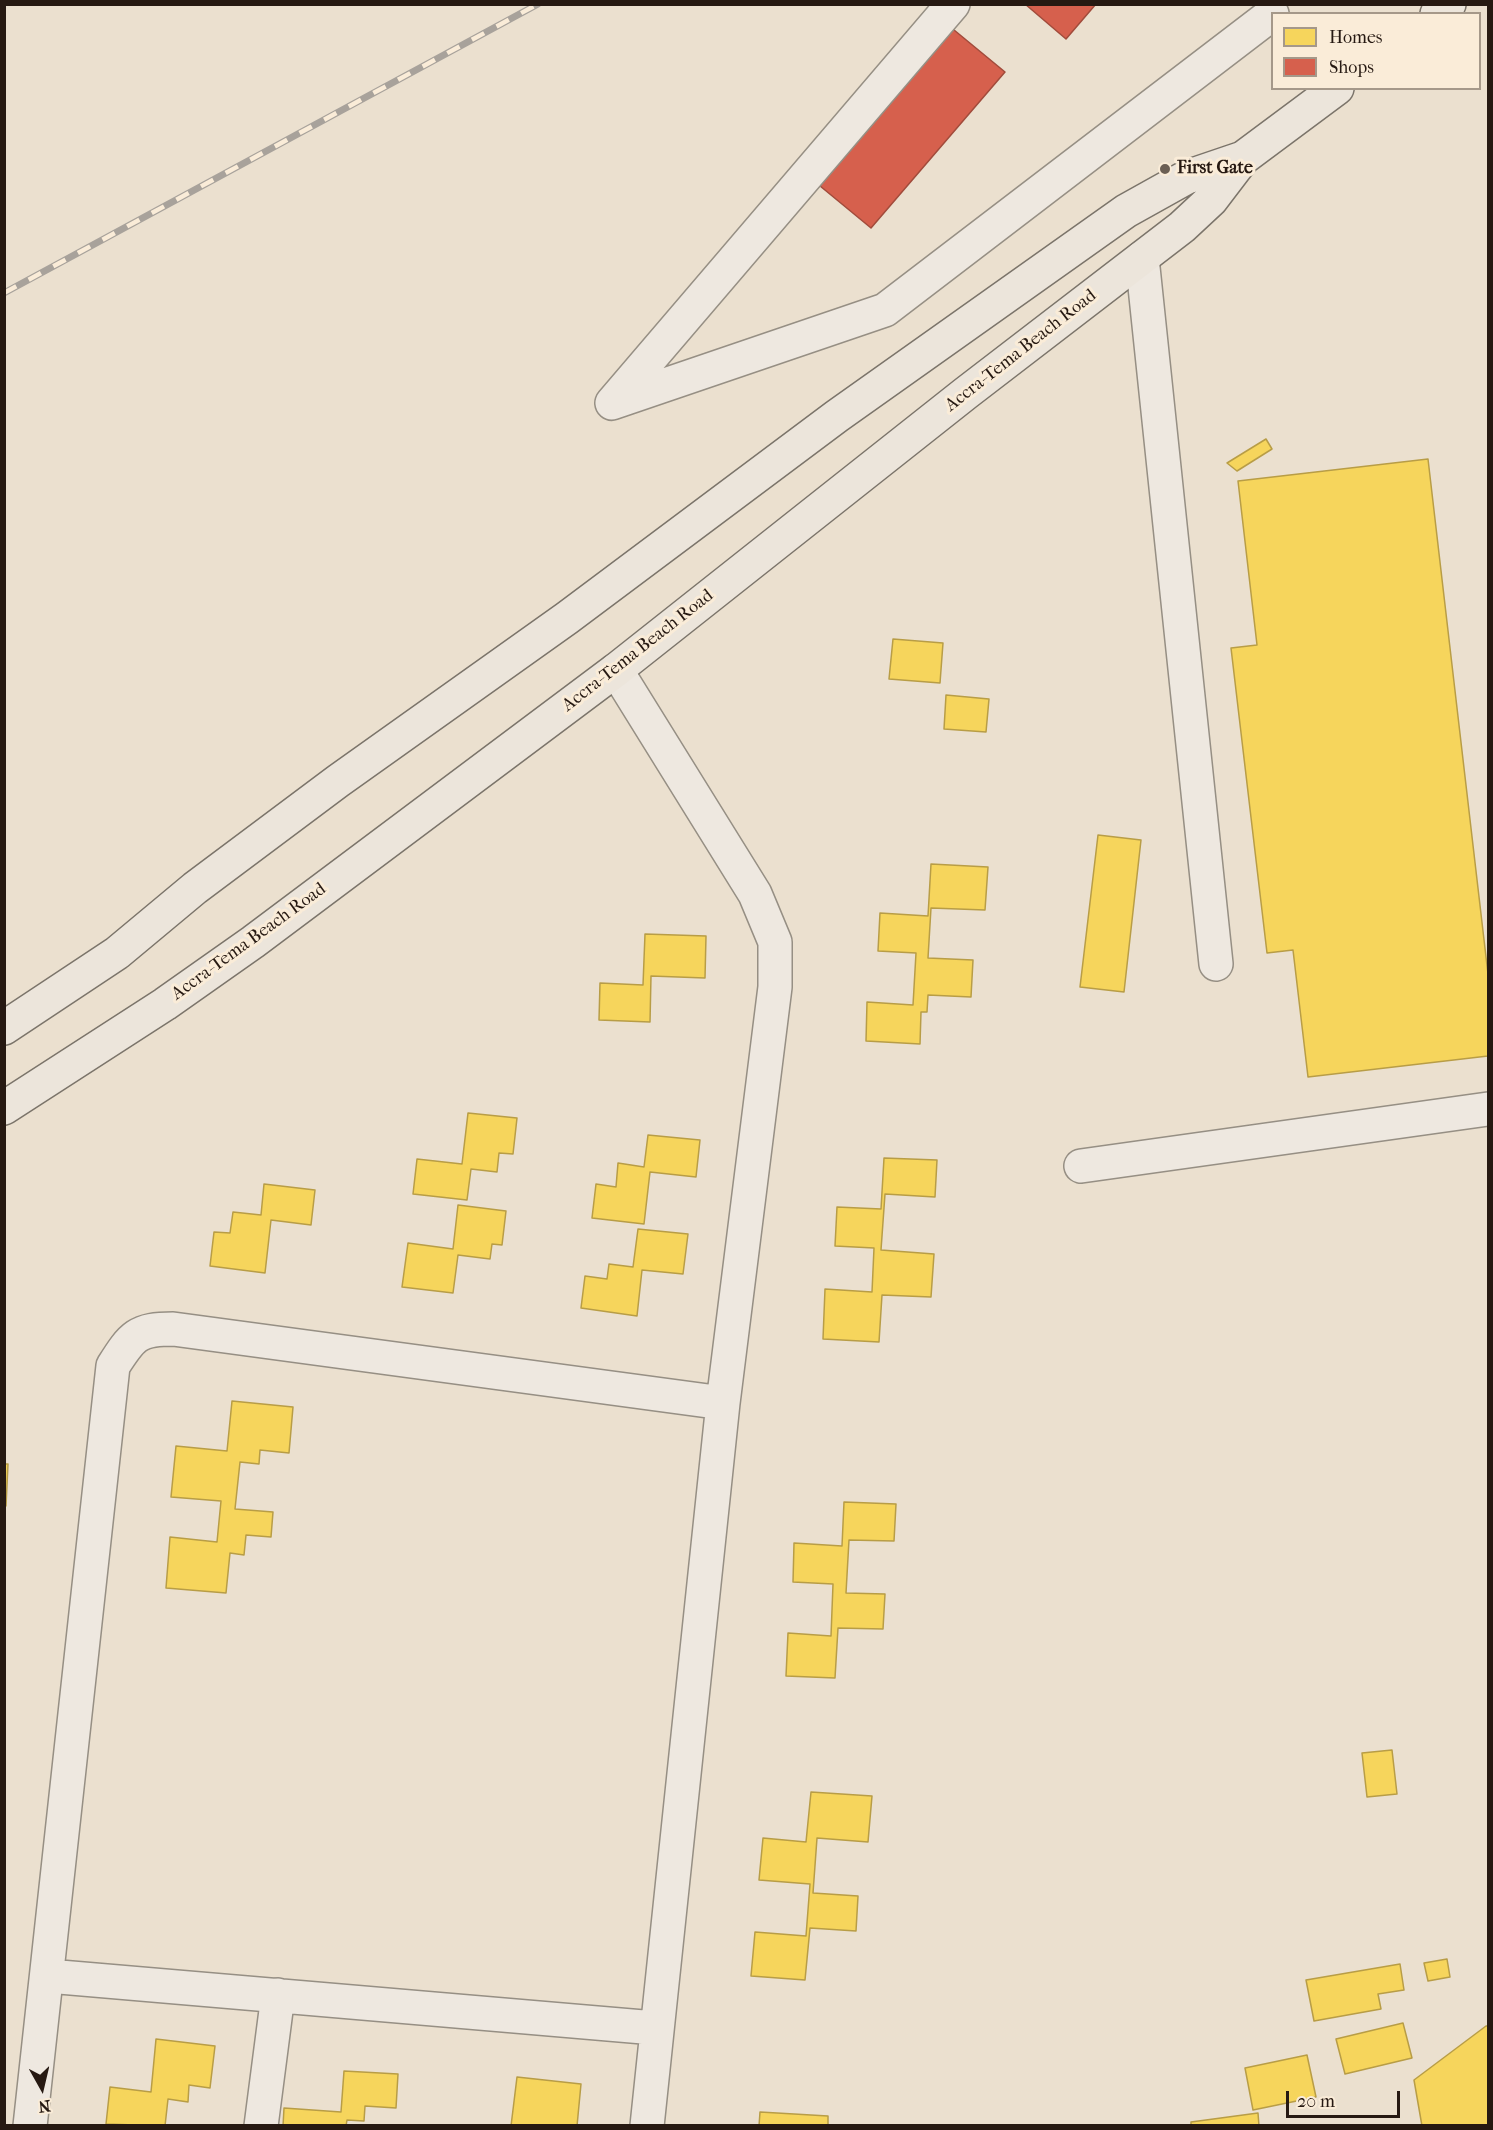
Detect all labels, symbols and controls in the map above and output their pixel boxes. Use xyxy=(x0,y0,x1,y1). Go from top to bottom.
legend xyxy=(1271,12,1481,90)
text: Homes xyxy=(1329,27,1383,48)
text: Shops xyxy=(1329,57,1374,78)
place label: First Gate xyxy=(1177,158,1253,180)
marker: First Gate xyxy=(1158,162,1172,176)
street label: Accra-Tema Beach Road xyxy=(941,285,1101,417)
street label: Accra-Tema Beach Road xyxy=(558,585,718,717)
street label: Accra-Tema Beach Road xyxy=(168,879,330,1005)
north arrow xyxy=(12,2058,72,2118)
scale bar xyxy=(1289,2079,1403,2117)
text: 20 m xyxy=(1297,2091,1335,2112)
text: N xyxy=(37,2096,52,2117)

